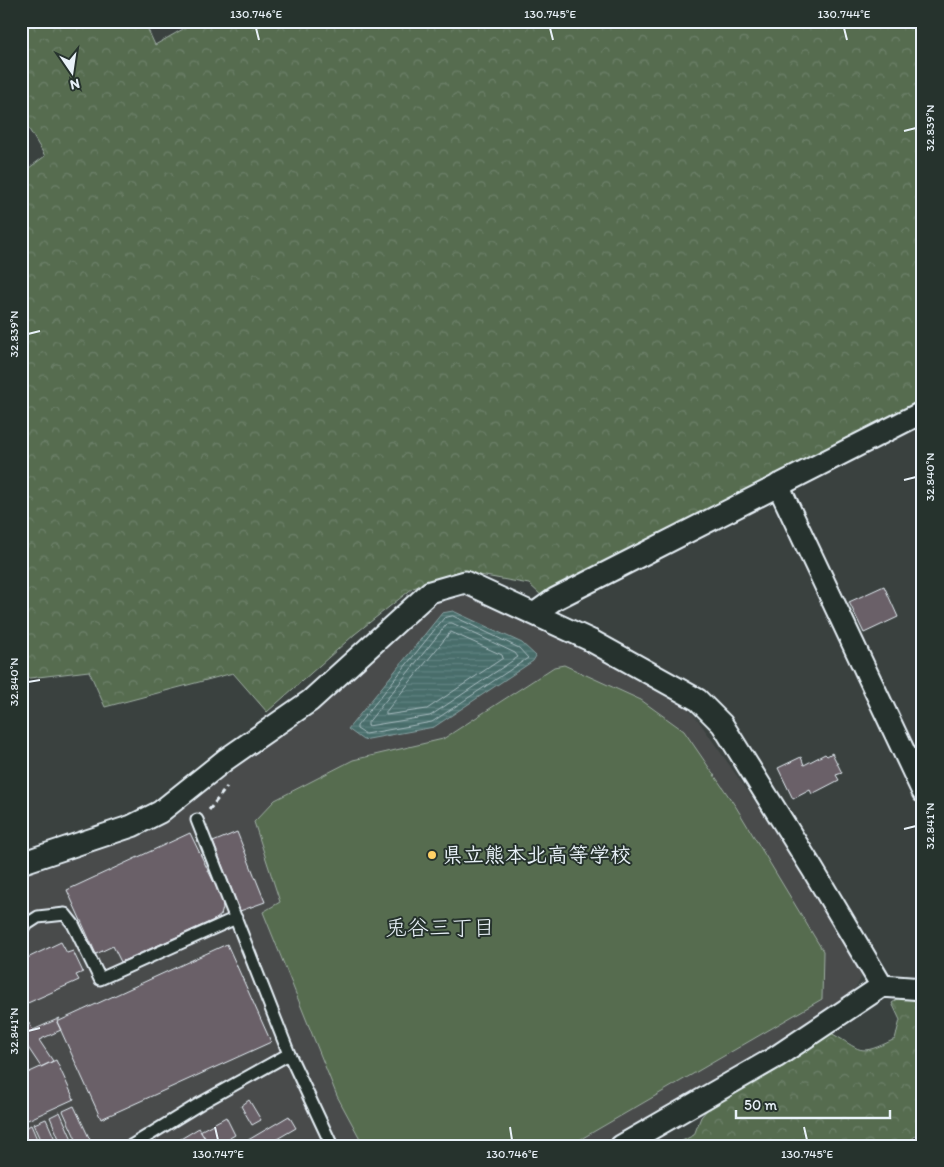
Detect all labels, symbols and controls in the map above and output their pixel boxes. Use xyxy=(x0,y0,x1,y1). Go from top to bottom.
text: 130.746°E xyxy=(230,7,282,21)
text: 130.745°E xyxy=(524,7,576,21)
text: 130.744°E xyxy=(818,7,871,21)
north arrow xyxy=(48,48,98,98)
text: N xyxy=(68,75,81,94)
text: 32.839°N xyxy=(923,105,937,151)
text: 32.839°N xyxy=(7,311,21,357)
text: 32.840°N xyxy=(923,453,937,501)
text: 32.840°N xyxy=(7,658,21,706)
text: 32.841°N xyxy=(923,803,937,849)
place label: 県立熊本北高等学校 xyxy=(442,842,631,867)
marker: 県立熊本北高等学校 xyxy=(426,849,438,861)
district label: 兎谷三丁目 xyxy=(385,914,495,941)
text: 32.841°N xyxy=(7,1008,21,1054)
scale bar xyxy=(736,1087,890,1119)
text: 50 m xyxy=(744,1096,777,1114)
text: 130.747°E xyxy=(192,1147,244,1161)
text: 130.746°E xyxy=(486,1147,538,1161)
text: 130.745°E xyxy=(781,1147,833,1161)

